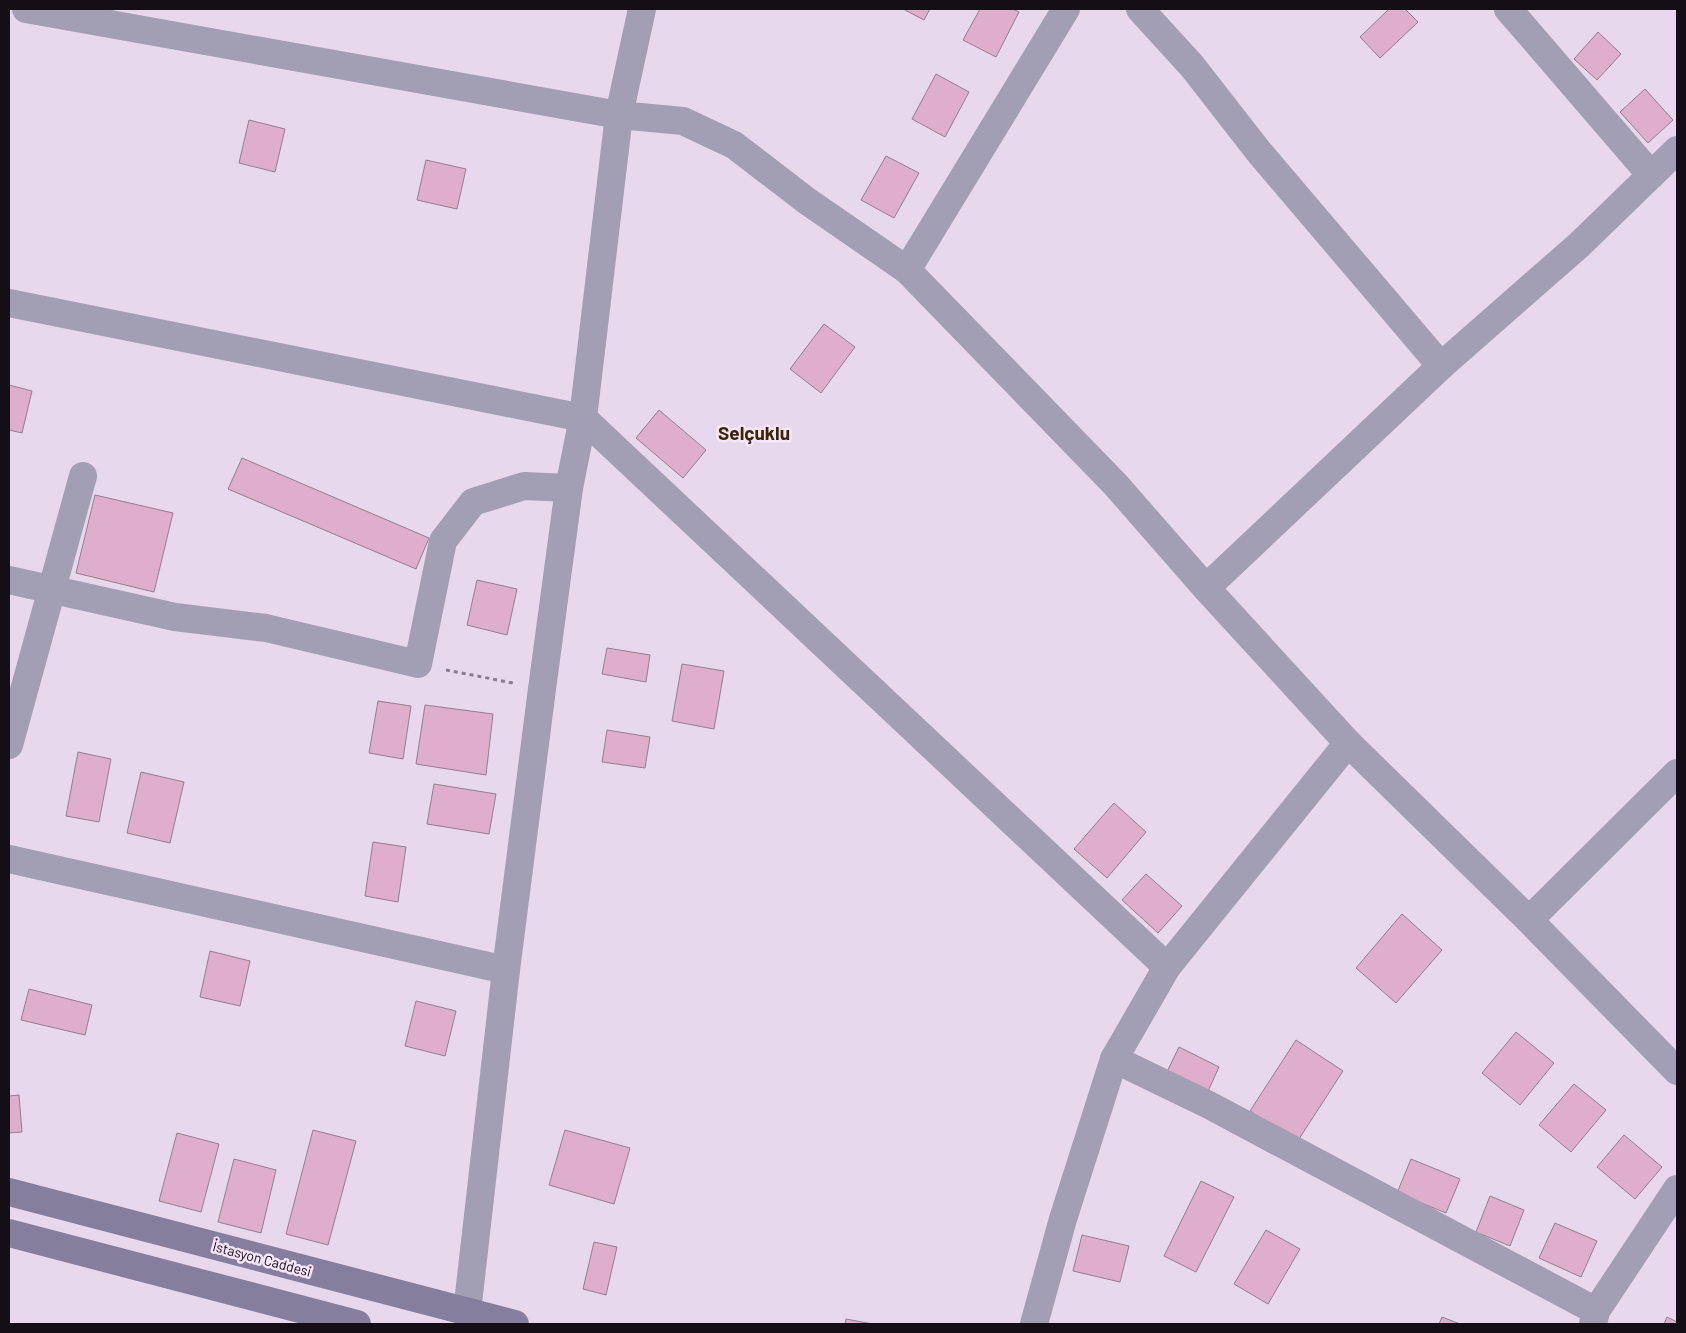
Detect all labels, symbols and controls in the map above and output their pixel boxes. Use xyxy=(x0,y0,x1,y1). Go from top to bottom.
district label: Selçuklu xyxy=(718,421,790,444)
street label: İstasyon Caddesi xyxy=(211,1237,313,1280)

